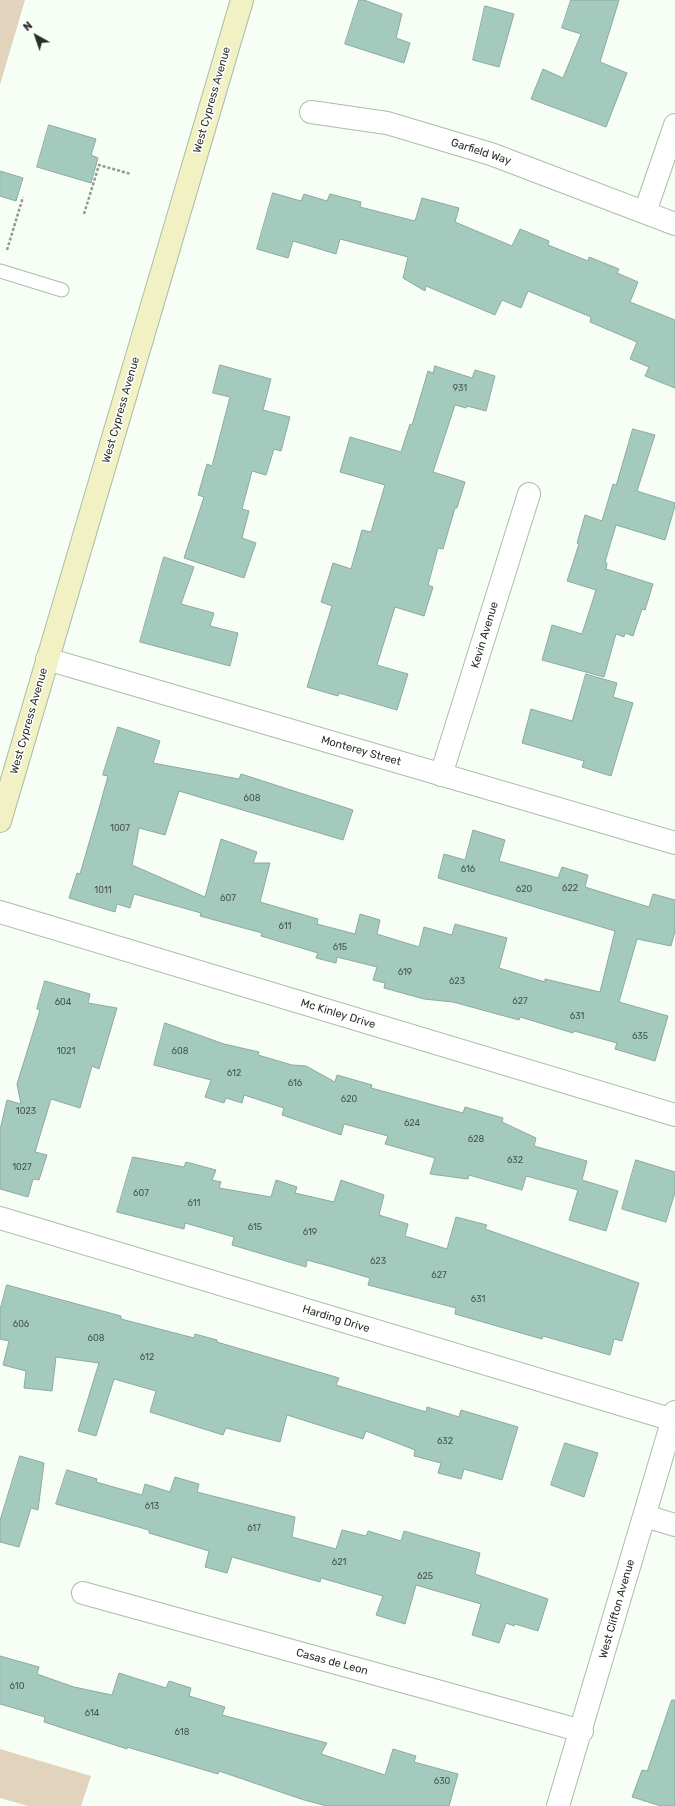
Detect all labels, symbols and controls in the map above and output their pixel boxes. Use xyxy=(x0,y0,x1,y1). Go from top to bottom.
north arrow xyxy=(16,16,56,56)
text: N xyxy=(21,19,35,34)
street label: West Cypress Avenue xyxy=(191,45,233,155)
street label: Garfield Way xyxy=(449,136,513,168)
street label: West Cypress Avenue xyxy=(100,355,142,465)
house number: 931 xyxy=(453,383,467,393)
street label: Kevin Avenue xyxy=(469,600,501,670)
street label: West Cypress Avenue xyxy=(8,666,50,776)
street label: Monterey Street xyxy=(319,733,403,769)
house number: 608 xyxy=(244,793,260,803)
house number: 1007 xyxy=(110,823,130,833)
house number: 616 xyxy=(461,864,475,874)
house number: 622 xyxy=(562,883,578,893)
house number: 620 xyxy=(516,884,532,894)
house number: 1011 xyxy=(94,885,112,895)
house number: 607 xyxy=(220,893,236,903)
house number: 611 xyxy=(279,921,291,931)
house number: 615 xyxy=(333,942,347,952)
house number: 619 xyxy=(398,967,412,977)
house number: 623 xyxy=(449,976,465,986)
street label: Mc Kinley Drive xyxy=(299,996,377,1032)
house number: 627 xyxy=(512,996,528,1006)
house number: 604 xyxy=(55,997,71,1007)
house number: 631 xyxy=(570,1011,584,1021)
house number: 635 xyxy=(632,1031,648,1041)
house number: 1021 xyxy=(57,1046,75,1056)
house number: 608 xyxy=(172,1046,188,1056)
house number: 612 xyxy=(227,1068,241,1078)
house number: 616 xyxy=(288,1078,302,1088)
house number: 620 xyxy=(341,1094,357,1104)
house number: 1023 xyxy=(16,1106,36,1116)
house number: 624 xyxy=(404,1118,420,1128)
house number: 628 xyxy=(468,1134,484,1144)
house number: 632 xyxy=(507,1155,523,1165)
house number: 1027 xyxy=(12,1162,32,1172)
house number: 607 xyxy=(133,1188,149,1198)
house number: 611 xyxy=(188,1198,200,1208)
house number: 615 xyxy=(248,1222,262,1232)
house number: 619 xyxy=(303,1227,317,1237)
house number: 623 xyxy=(370,1256,386,1266)
house number: 627 xyxy=(431,1270,447,1280)
house number: 631 xyxy=(471,1294,485,1304)
street label: Harding Drive xyxy=(301,1303,371,1335)
house number: 606 xyxy=(13,1319,29,1329)
house number: 608 xyxy=(88,1333,104,1343)
house number: 612 xyxy=(140,1352,154,1362)
house number: 632 xyxy=(437,1436,453,1446)
house number: 613 xyxy=(145,1501,159,1511)
house number: 617 xyxy=(247,1523,261,1533)
house number: 621 xyxy=(332,1557,346,1567)
street label: West Clifton Avenue xyxy=(596,1558,638,1660)
house number: 625 xyxy=(417,1571,433,1581)
street label: Casas de Leon xyxy=(295,1646,369,1678)
house number: 610 xyxy=(10,1681,24,1691)
house number: 614 xyxy=(85,1708,99,1718)
house number: 618 xyxy=(175,1727,189,1737)
house number: 630 xyxy=(434,1776,450,1786)

